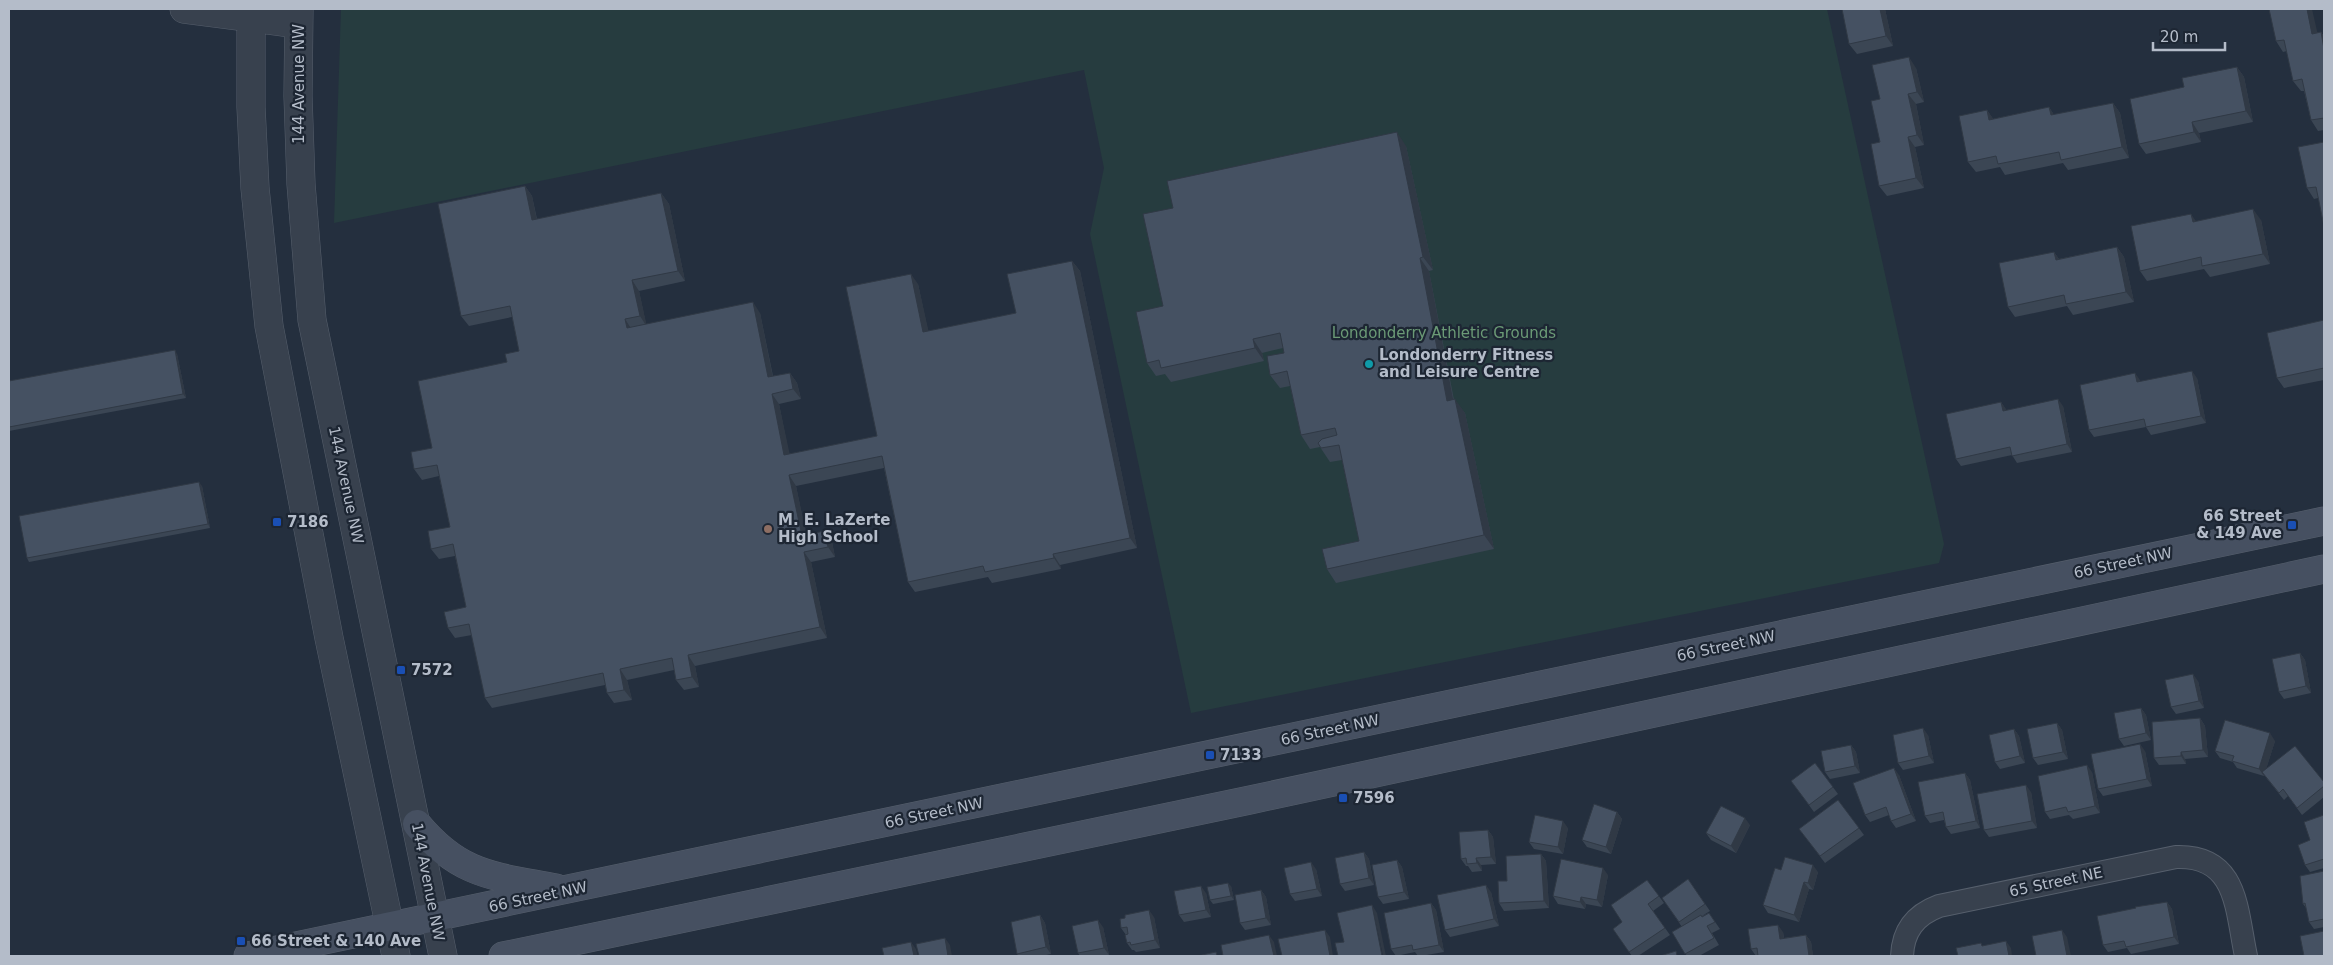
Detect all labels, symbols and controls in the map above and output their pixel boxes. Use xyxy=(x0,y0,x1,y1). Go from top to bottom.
scale bar xyxy=(2153,20,2226,52)
street label: 144 Avenue NW xyxy=(290,24,308,144)
text: 20 m xyxy=(2160,28,2198,46)
park label: Londonderry Athletic Grounds xyxy=(1332,324,1556,342)
place label: Londonderry Fitness and Leisure Centre xyxy=(1379,346,1553,381)
marker: Londonderry Fitness and Leisure Centre xyxy=(1363,358,1375,370)
street label: 144 Avenue NW xyxy=(325,424,367,546)
place label: 66 Street & 149 Ave xyxy=(2196,507,2282,542)
place label: M. E. LaZerte High School xyxy=(778,511,891,546)
place label: 7186 xyxy=(287,513,329,531)
marker: 7186 xyxy=(271,516,283,528)
marker: 66 Street & 149 Ave xyxy=(2286,519,2298,531)
marker: M. E. LaZerte High School xyxy=(762,523,774,535)
street label: 66 Street NW xyxy=(2072,544,2174,582)
street label: 66 Street NW xyxy=(1675,627,1777,665)
place label: 7572 xyxy=(411,661,453,679)
marker: 7572 xyxy=(395,664,407,676)
street label: 66 Street NW xyxy=(1279,711,1381,749)
place label: 7133 xyxy=(1220,746,1262,764)
marker: 7133 xyxy=(1204,749,1216,761)
place label: 7596 xyxy=(1353,789,1395,807)
marker: 7596 xyxy=(1337,792,1349,804)
street label: 66 Street NW xyxy=(883,794,985,832)
street label: 144 Avenue NW xyxy=(408,821,448,943)
street label: 65 Street NE xyxy=(2008,863,2104,901)
street label: 66 Street NW xyxy=(487,878,589,916)
place label: 66 Street & 140 Ave xyxy=(251,932,421,950)
marker: 66 Street & 140 Ave xyxy=(235,935,247,947)

